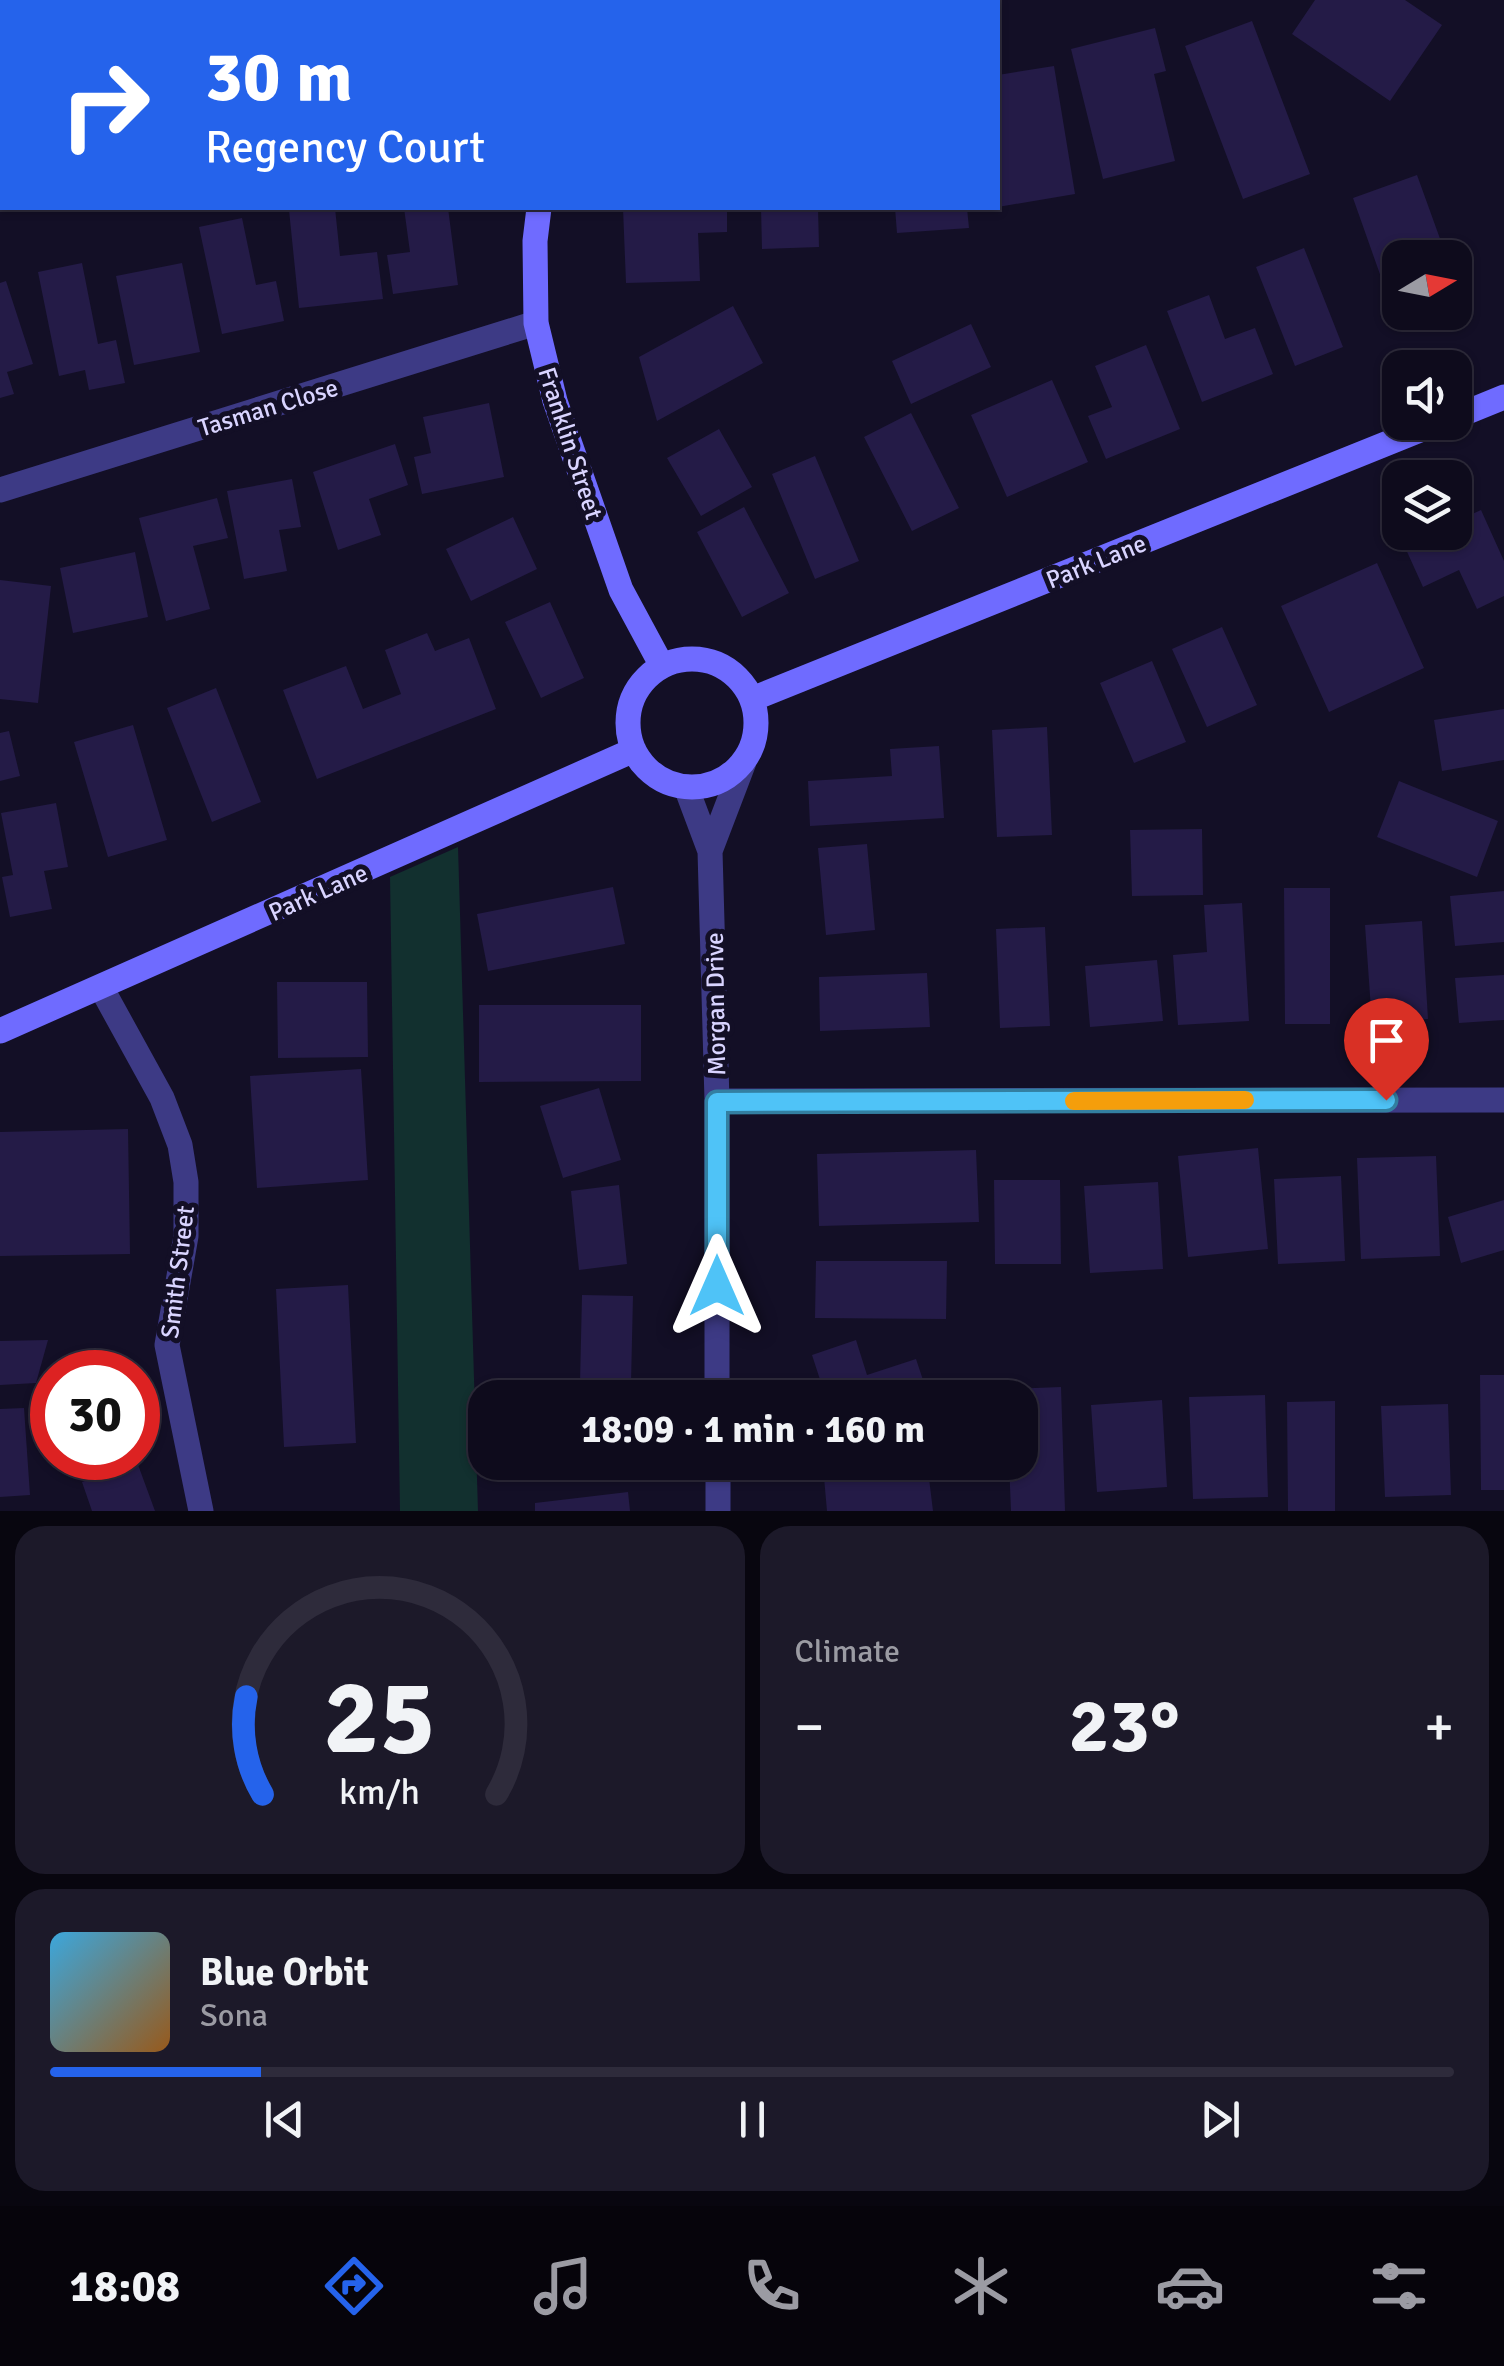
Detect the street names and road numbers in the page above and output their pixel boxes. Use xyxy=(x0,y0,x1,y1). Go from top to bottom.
street label: Franklin Street xyxy=(531,363,610,523)
street label: Tasman Close xyxy=(195,372,342,443)
street label: Park Lane xyxy=(1042,527,1151,596)
street label: Park Lane xyxy=(264,857,373,928)
street label: Morgan Drive xyxy=(699,932,732,1076)
street label: Smith Street xyxy=(154,1204,201,1340)

